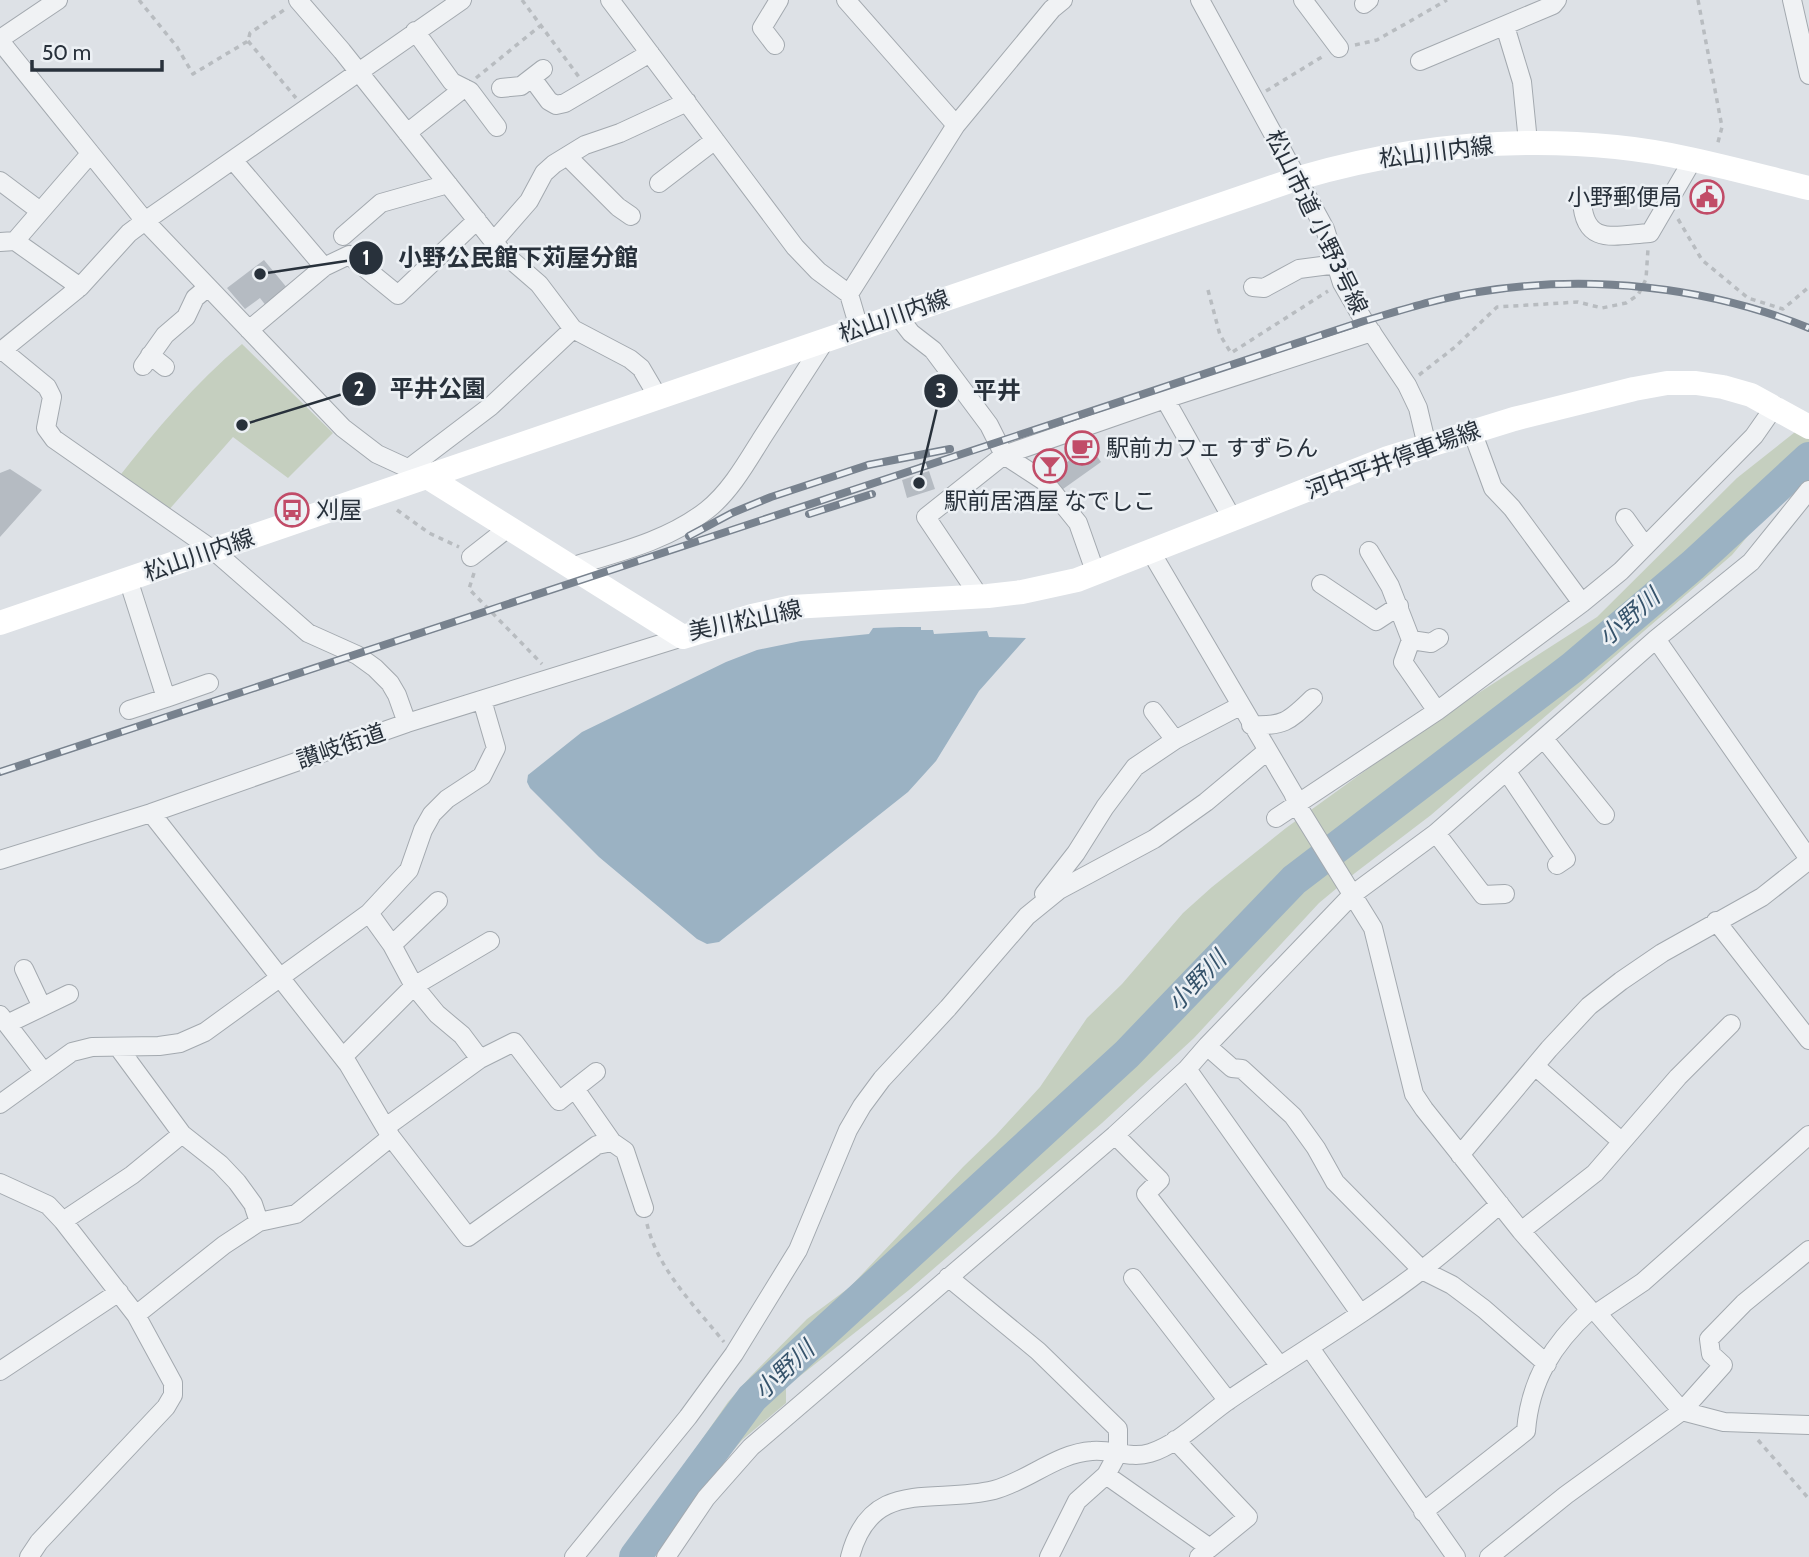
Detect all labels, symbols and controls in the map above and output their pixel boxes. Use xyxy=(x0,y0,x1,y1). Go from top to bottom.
scale bar xyxy=(32,28,161,72)
text: 50 m xyxy=(42,40,91,65)
street label: 松山市道 小野3号線 xyxy=(1260,125,1374,319)
street label: 松山川内線 xyxy=(1377,131,1495,173)
public building icon: 小野郵便局 xyxy=(1688,178,1726,216)
place label: 小野郵便局 xyxy=(1567,183,1682,211)
callout: 小野公民館下苅屋分館 xyxy=(349,236,652,281)
text: 小野公民館下苅屋分館 xyxy=(398,243,638,272)
text: 1 xyxy=(362,245,370,270)
street label: 松山川内線 xyxy=(835,284,953,348)
callout: 平井公園 xyxy=(341,366,500,411)
callout: 平井 xyxy=(924,368,1035,413)
text: 平井公園 xyxy=(390,374,486,403)
text: 2 xyxy=(353,376,365,401)
text: 平井 xyxy=(973,376,1021,405)
text: 3 xyxy=(935,378,947,403)
street label: 河中平井停車場線 xyxy=(1302,415,1484,505)
cafe icon: 駅前カフェ すずらん xyxy=(1063,429,1101,467)
place label: 駅前カフェ すずらん xyxy=(1106,434,1318,462)
bar icon: 駅前居酒屋 なでしこ xyxy=(1031,447,1069,485)
place label: 駅前居酒屋 なでしこ xyxy=(944,487,1156,515)
bus stop icon: 刈屋 xyxy=(273,491,311,529)
place label: 刈屋 xyxy=(316,496,362,524)
street label: 松山川内線 xyxy=(140,523,258,587)
water label: 小野川 xyxy=(1592,580,1668,651)
street label: 美川松山線 xyxy=(686,594,804,646)
street label: 讃岐街道 xyxy=(293,718,389,774)
water label: 小野川 xyxy=(1161,943,1234,1017)
water label: 小野川 xyxy=(747,1332,822,1405)

